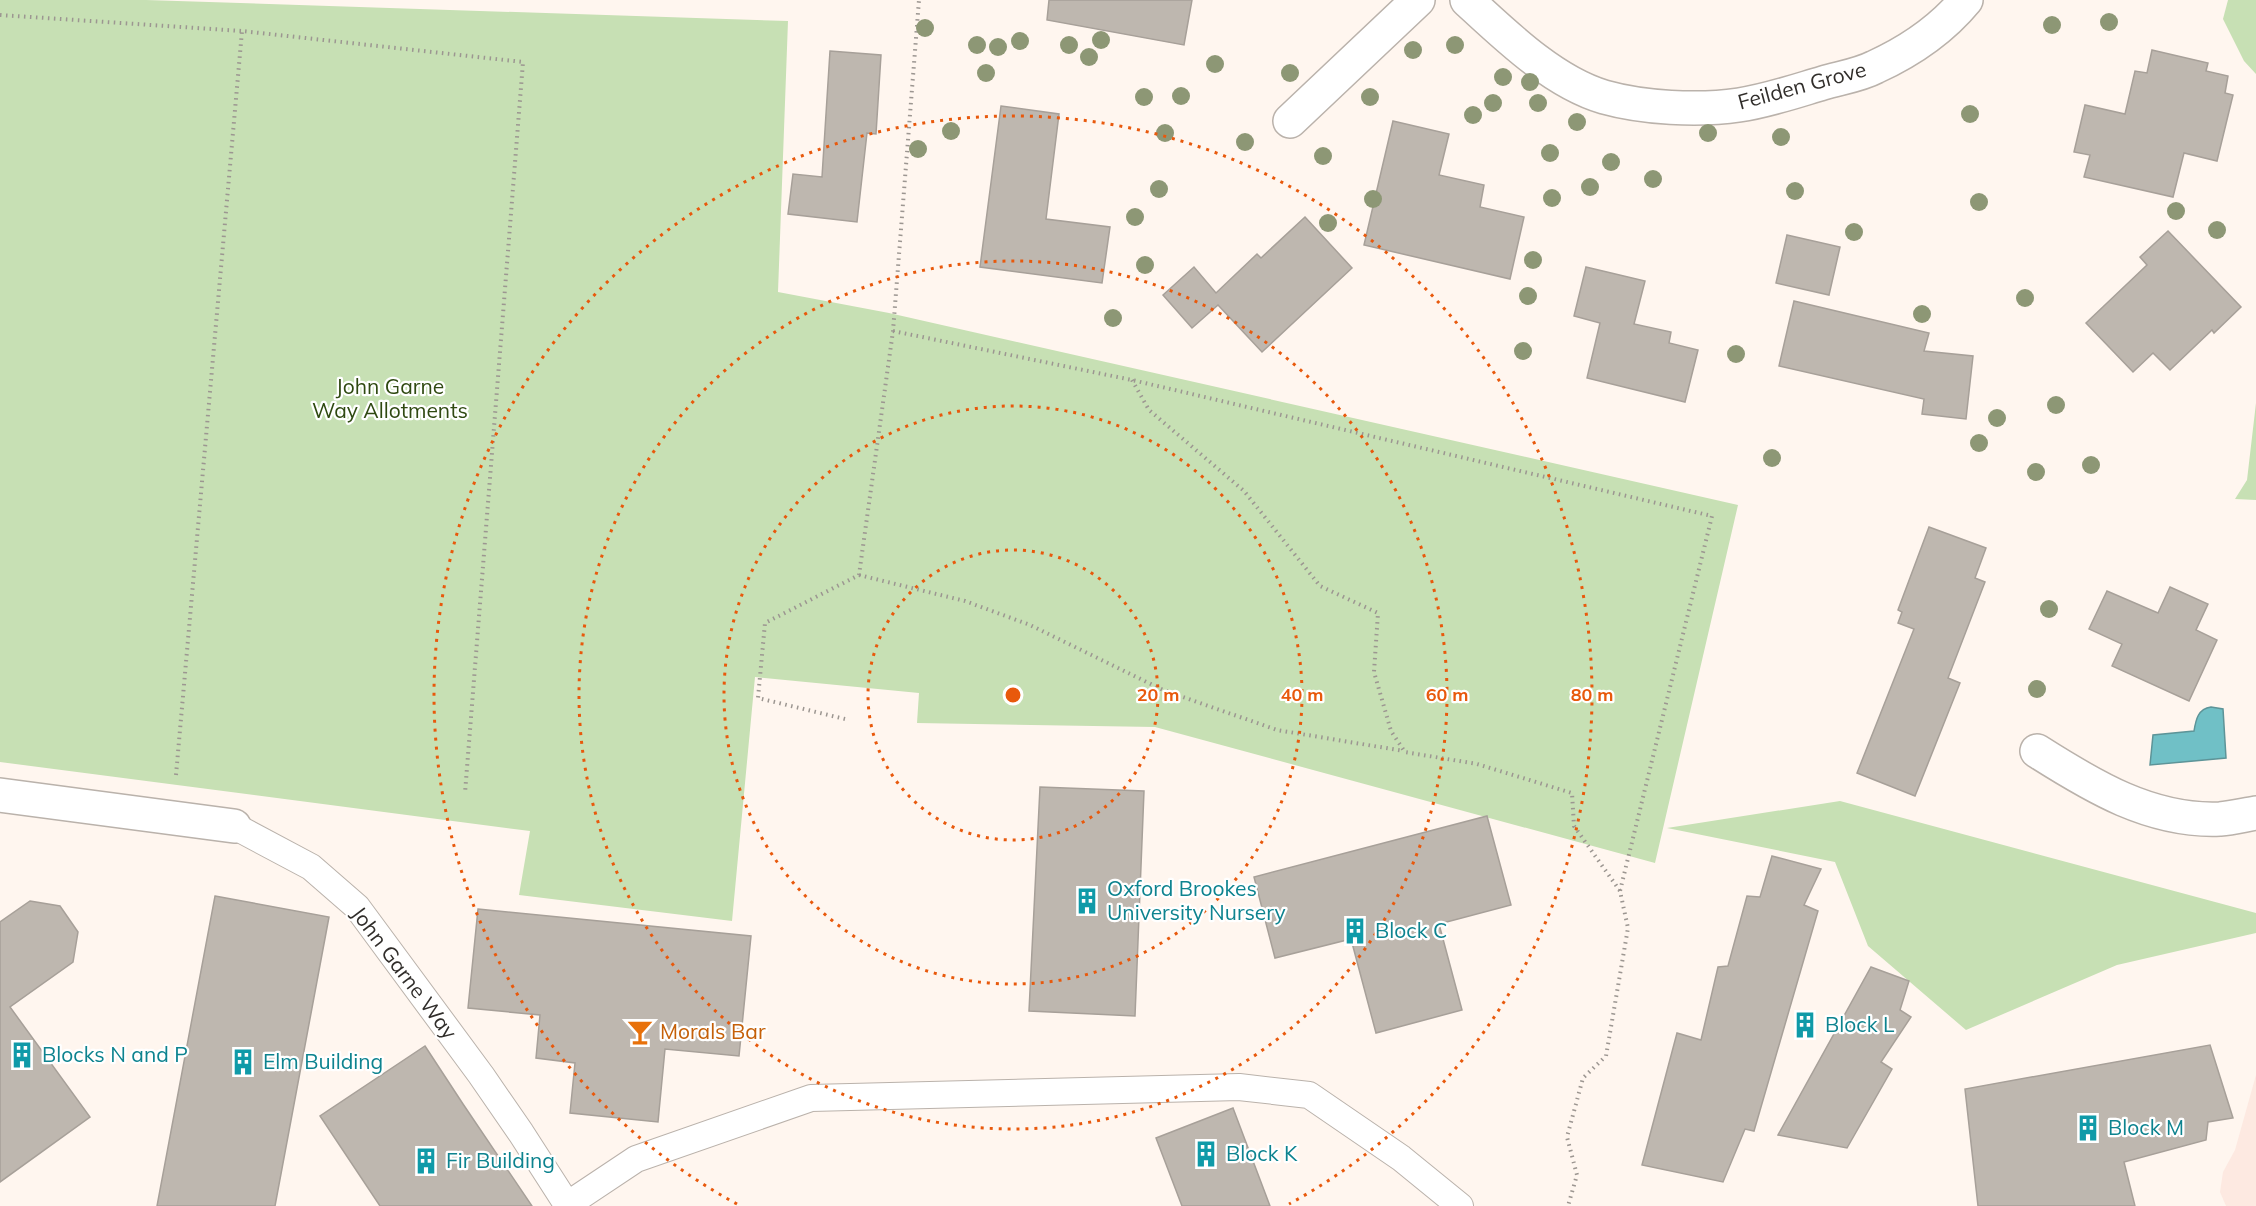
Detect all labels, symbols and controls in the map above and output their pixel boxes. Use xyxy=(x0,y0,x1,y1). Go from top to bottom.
street label: Feilden Grove xyxy=(1735,55,1869,115)
park label: John Garne Way Allotments xyxy=(312,373,468,423)
text: 20 m xyxy=(1137,683,1179,706)
text: 40 m xyxy=(1281,683,1323,706)
text: 60 m xyxy=(1426,683,1468,706)
text: 80 m xyxy=(1571,683,1613,706)
centre of rings xyxy=(1003,685,1023,705)
place label: Oxford Brookes University Nursery xyxy=(1107,875,1286,925)
building icon: Oxford Brookes University Nursery xyxy=(1072,886,1102,916)
street label: John Garne Way xyxy=(346,901,463,1044)
building icon: Block C xyxy=(1340,916,1370,946)
place label: Block C xyxy=(1375,917,1447,943)
building icon: Block L xyxy=(1790,1010,1820,1040)
place label: Block L xyxy=(1825,1011,1895,1037)
bar icon: Morals Bar xyxy=(625,1017,655,1047)
place label: Morals Bar xyxy=(660,1018,766,1044)
building icon: Blocks N and P xyxy=(7,1040,37,1070)
place label: Blocks N and P xyxy=(42,1041,188,1067)
building icon: Elm Building xyxy=(228,1047,258,1077)
place label: Elm Building xyxy=(263,1048,383,1074)
building icon: Block M xyxy=(2073,1113,2103,1143)
place label: Block M xyxy=(2108,1114,2184,1140)
building icon: Block K xyxy=(1191,1139,1221,1169)
place label: Block K xyxy=(1226,1140,1298,1166)
building icon: Fir Building xyxy=(411,1146,441,1176)
place label: Fir Building xyxy=(446,1147,555,1173)

